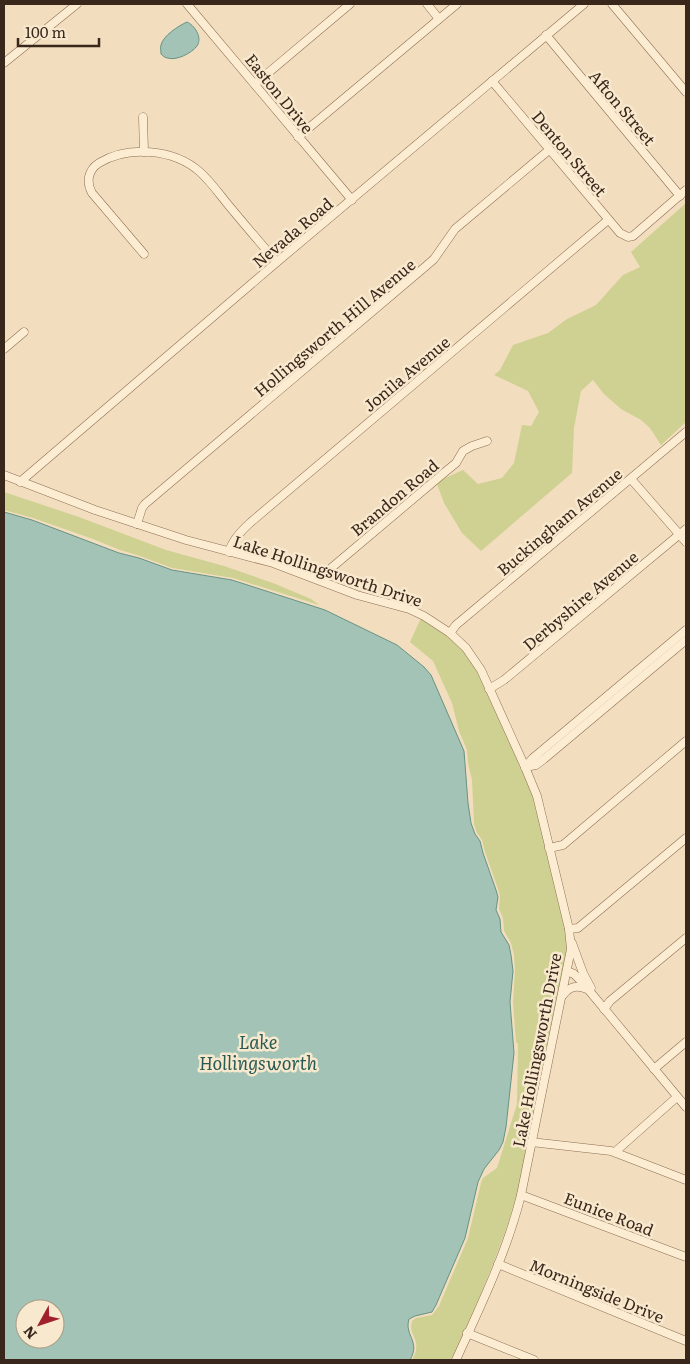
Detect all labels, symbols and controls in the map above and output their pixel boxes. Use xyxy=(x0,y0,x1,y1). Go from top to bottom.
scale bar xyxy=(18,15,99,47)
text: 100 m xyxy=(25,20,66,43)
street label: Easton Drive xyxy=(240,48,320,138)
street label: Afton Street xyxy=(584,64,662,150)
street label: Denton Street xyxy=(527,105,613,202)
street label: Nevada Road xyxy=(246,191,338,273)
street label: Hollingsworth Hill Avenue xyxy=(248,252,420,402)
street label: Jonila Avenue xyxy=(357,329,455,417)
street label: Brandon Road xyxy=(345,453,443,541)
street label: Buckingham Avenue xyxy=(491,461,627,581)
street label: Lake Hollingsworth Drive xyxy=(230,528,426,612)
street label: Derbyshire Avenue xyxy=(517,544,643,656)
street label: Lake Hollingsworth Drive xyxy=(505,951,567,1149)
water label: Lake Hollingsworth xyxy=(199,1028,317,1076)
street label: Eunice Road xyxy=(561,1185,658,1241)
street label: Morningside Drive xyxy=(526,1252,668,1328)
north arrow xyxy=(15,1299,65,1349)
text: N xyxy=(18,1322,41,1344)

